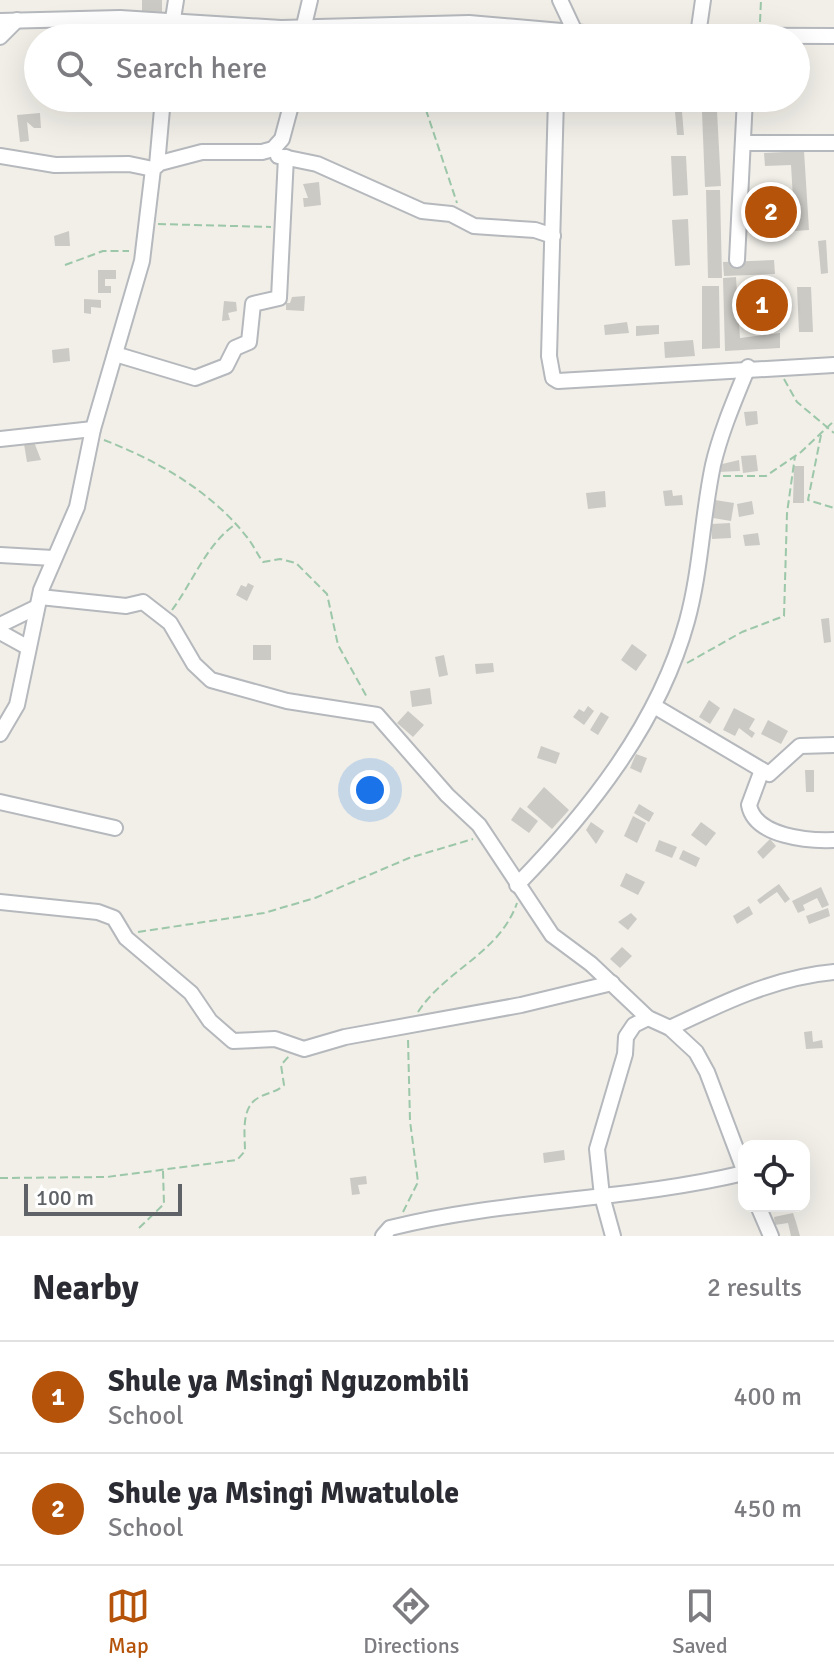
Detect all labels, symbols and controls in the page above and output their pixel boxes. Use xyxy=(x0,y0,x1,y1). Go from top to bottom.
search box xyxy=(24,24,810,112)
icon: search xyxy=(52,46,96,90)
text: Search here xyxy=(116,50,267,87)
pin: 2 xyxy=(745,182,797,242)
pin: 1 xyxy=(736,275,788,335)
your location xyxy=(350,770,390,810)
map controls xyxy=(738,1140,810,1212)
button: locate xyxy=(738,1140,810,1212)
scale bar xyxy=(24,1180,182,1216)
text: 100 m xyxy=(36,1184,94,1211)
text: Nearby xyxy=(32,1267,139,1309)
text: 2 results xyxy=(707,1272,802,1304)
text: Shule ya Msingi Nguzombili xyxy=(108,1363,469,1400)
text: 1 xyxy=(51,1381,65,1413)
text: 400 m xyxy=(733,1381,802,1413)
text: School xyxy=(108,1400,184,1432)
text: Shule ya Msingi Mwatulole xyxy=(108,1475,459,1512)
text: 2 xyxy=(51,1493,65,1525)
text: 450 m xyxy=(733,1493,802,1525)
text: School xyxy=(108,1512,184,1544)
tab: Map xyxy=(106,1584,150,1659)
tab: Directions xyxy=(363,1584,459,1659)
tab: Saved xyxy=(672,1584,728,1659)

